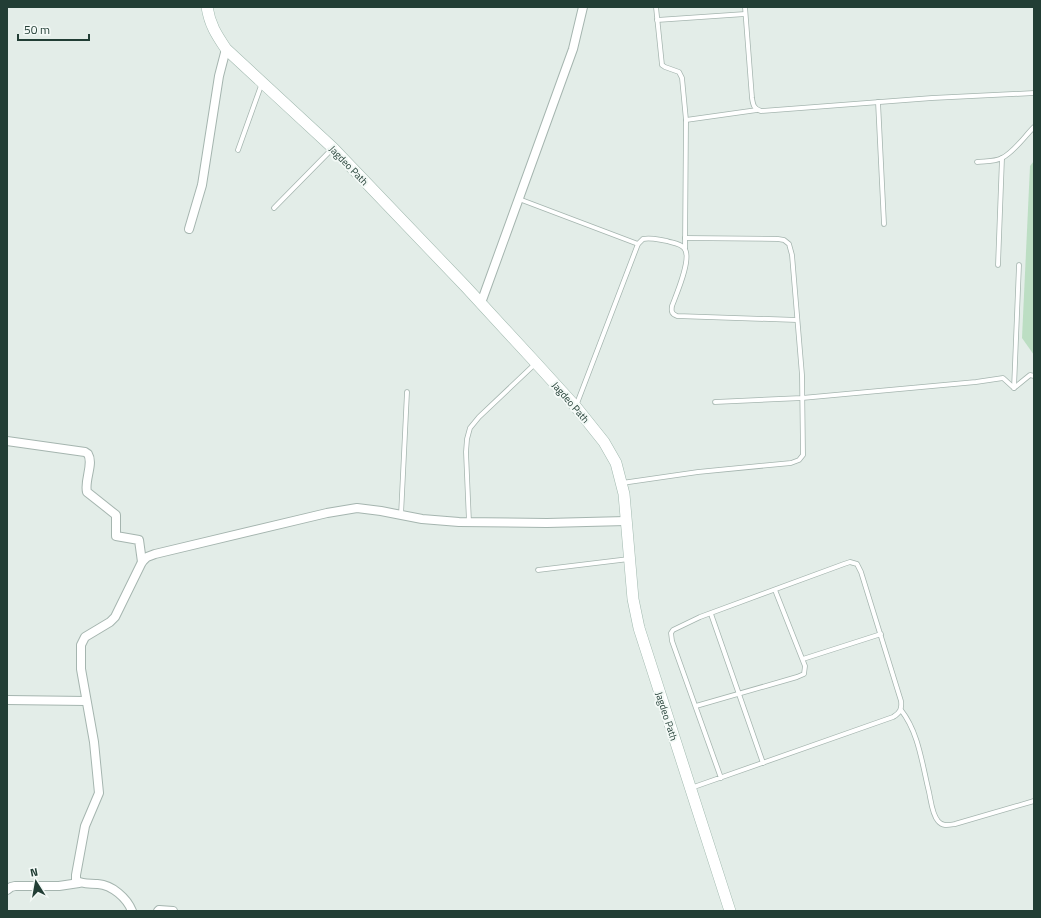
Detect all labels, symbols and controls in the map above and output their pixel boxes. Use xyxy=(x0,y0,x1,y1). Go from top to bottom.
scale bar xyxy=(18,16,89,42)
text: 50 m xyxy=(24,20,50,39)
street label: Jagdeo Path xyxy=(326,142,372,189)
street label: Jagdeo Path xyxy=(548,378,593,426)
street label: Jagdeo Path xyxy=(652,690,681,743)
north arrow xyxy=(16,862,56,902)
text: N xyxy=(29,864,39,881)

